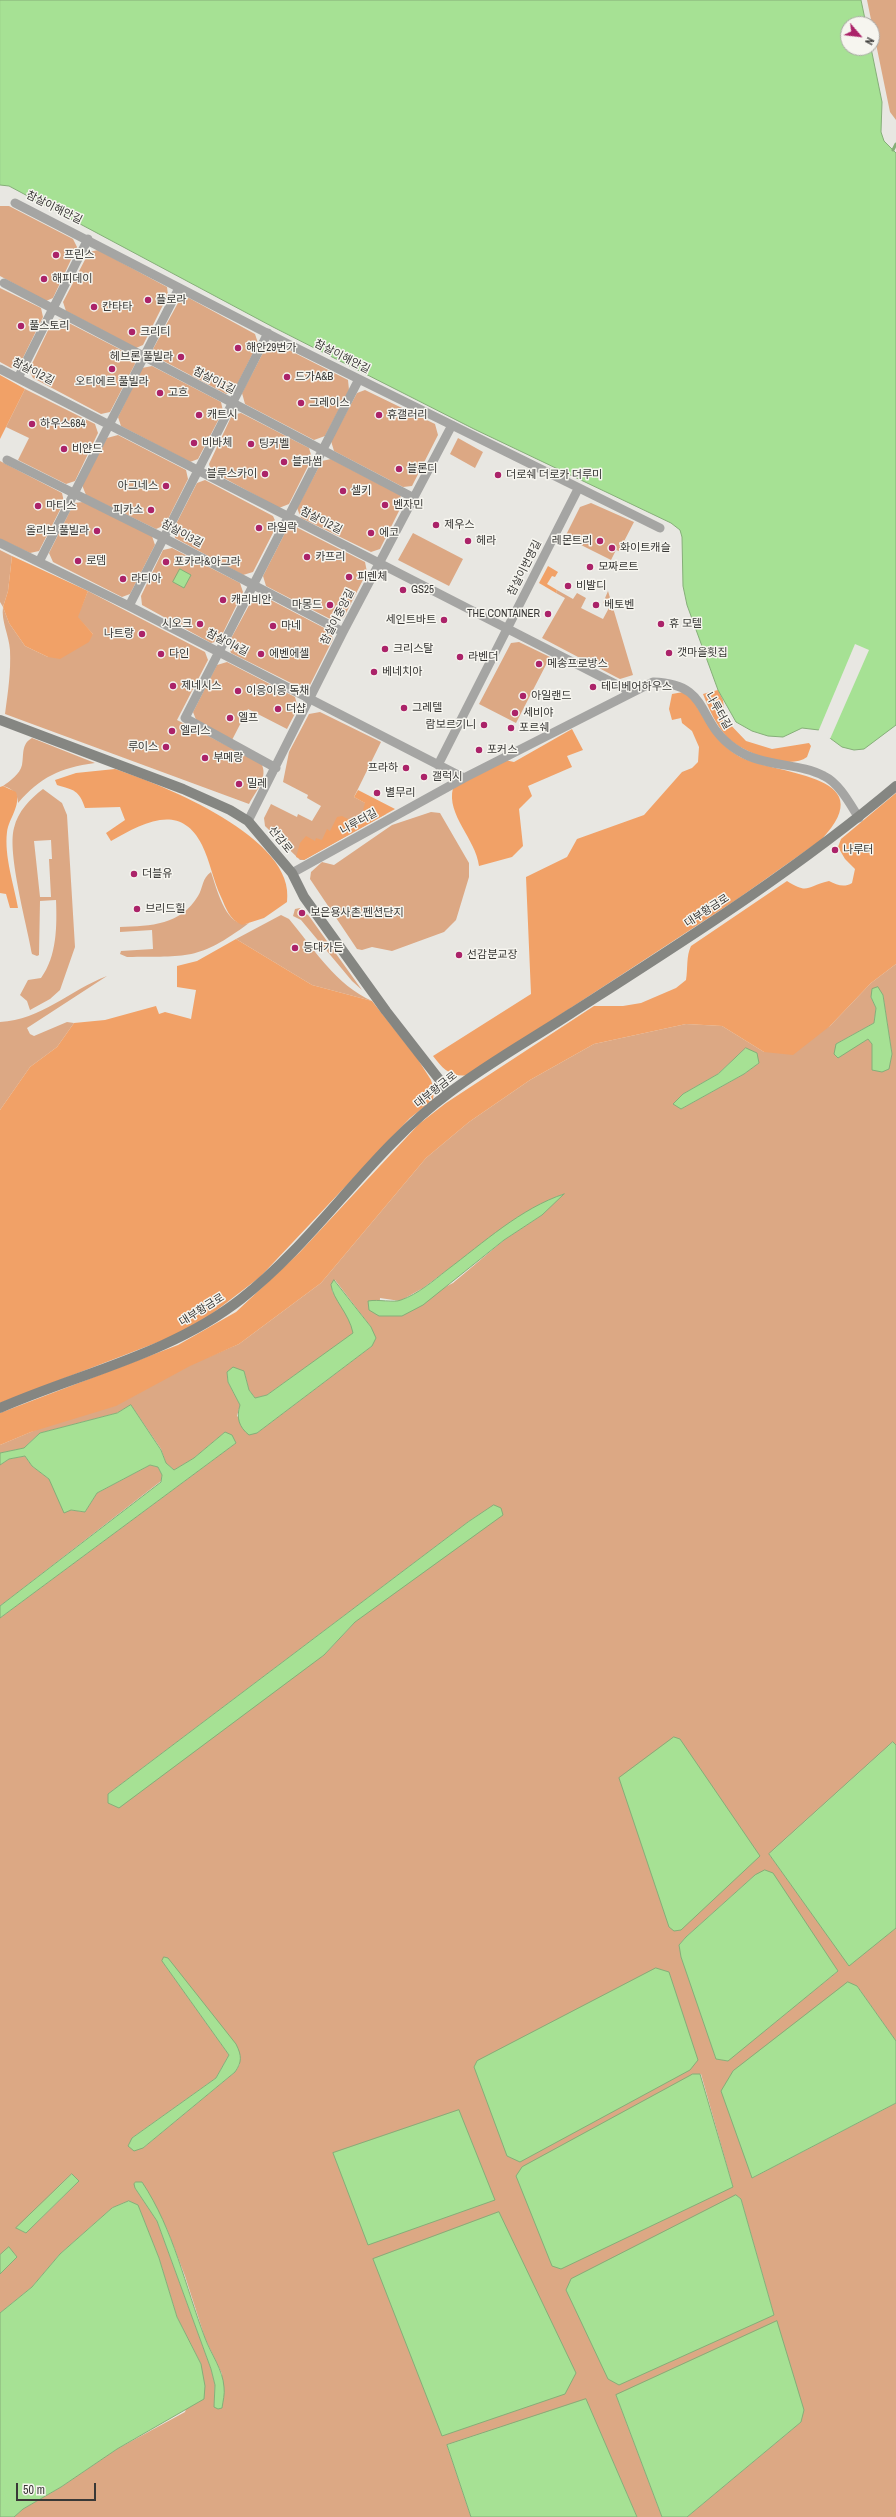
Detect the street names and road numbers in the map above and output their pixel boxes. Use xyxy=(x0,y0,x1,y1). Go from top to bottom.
street label: 참살이해안길 xyxy=(24,189,84,227)
street label: 참살이해안길 xyxy=(312,337,372,377)
street label: 참살이2길 xyxy=(10,356,56,388)
street label: 참살이1길 xyxy=(191,365,237,397)
street label: 참살이2길 xyxy=(298,505,344,537)
street label: 참살이3길 xyxy=(159,517,205,551)
street label: 참살이번영길 xyxy=(505,538,545,598)
street label: 참살이중앙길 xyxy=(318,587,358,647)
street label: 참살이4길 xyxy=(204,627,250,659)
street label: 나루터길 xyxy=(702,690,734,732)
street label: 나루터길 xyxy=(338,806,380,838)
street label: 선감로 xyxy=(265,824,295,856)
street label: 대부황금로 xyxy=(682,892,732,930)
street label: 대부황금로 xyxy=(412,1069,460,1111)
street label: 대부황금로 xyxy=(177,1291,227,1329)

